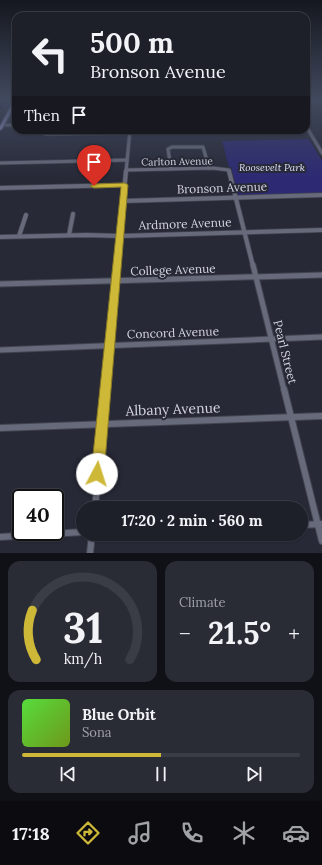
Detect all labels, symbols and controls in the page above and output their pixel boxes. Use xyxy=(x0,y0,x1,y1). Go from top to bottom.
text: 500 m xyxy=(90,25,174,61)
icon: left xyxy=(24,28,76,80)
text: Bronson Avenue xyxy=(90,60,226,83)
icon: arrive xyxy=(68,104,90,126)
text: Then xyxy=(24,106,60,125)
pin xyxy=(77,145,111,186)
icon: arrive xyxy=(83,151,105,173)
street label: Carlton Avenue xyxy=(141,154,213,169)
park label: Roosevelt Park xyxy=(239,161,305,174)
street label: Bronson Avenue xyxy=(176,178,268,197)
street label: Ardmore Avenue xyxy=(137,214,232,233)
street label: College Avenue xyxy=(130,260,216,278)
street label: Pearl Street xyxy=(270,318,301,386)
street label: Concord Avenue xyxy=(127,323,220,342)
street label: Albany Avenue xyxy=(124,398,221,420)
position arrow xyxy=(76,453,118,495)
speed limit sign: 40 xyxy=(12,489,64,541)
text: 17:20 · 2 min · 560 m xyxy=(121,511,263,530)
text: Climate xyxy=(179,594,226,611)
text: 31 xyxy=(62,600,103,653)
text: 21.5° xyxy=(208,614,271,652)
text: − xyxy=(179,619,191,647)
text: + xyxy=(288,619,300,647)
text: km/h xyxy=(63,649,102,668)
text: Blue Orbit xyxy=(82,705,156,724)
text: Sona xyxy=(82,724,112,741)
icon: previous xyxy=(57,763,79,785)
icon: pause xyxy=(150,763,172,785)
icon: next xyxy=(243,763,265,785)
icon: directions xyxy=(74,819,102,847)
icon: music xyxy=(126,819,154,847)
icon: phone xyxy=(178,819,206,847)
icon: climate xyxy=(230,819,258,847)
icon: car xyxy=(282,819,310,847)
text: 17:18 xyxy=(12,822,50,845)

